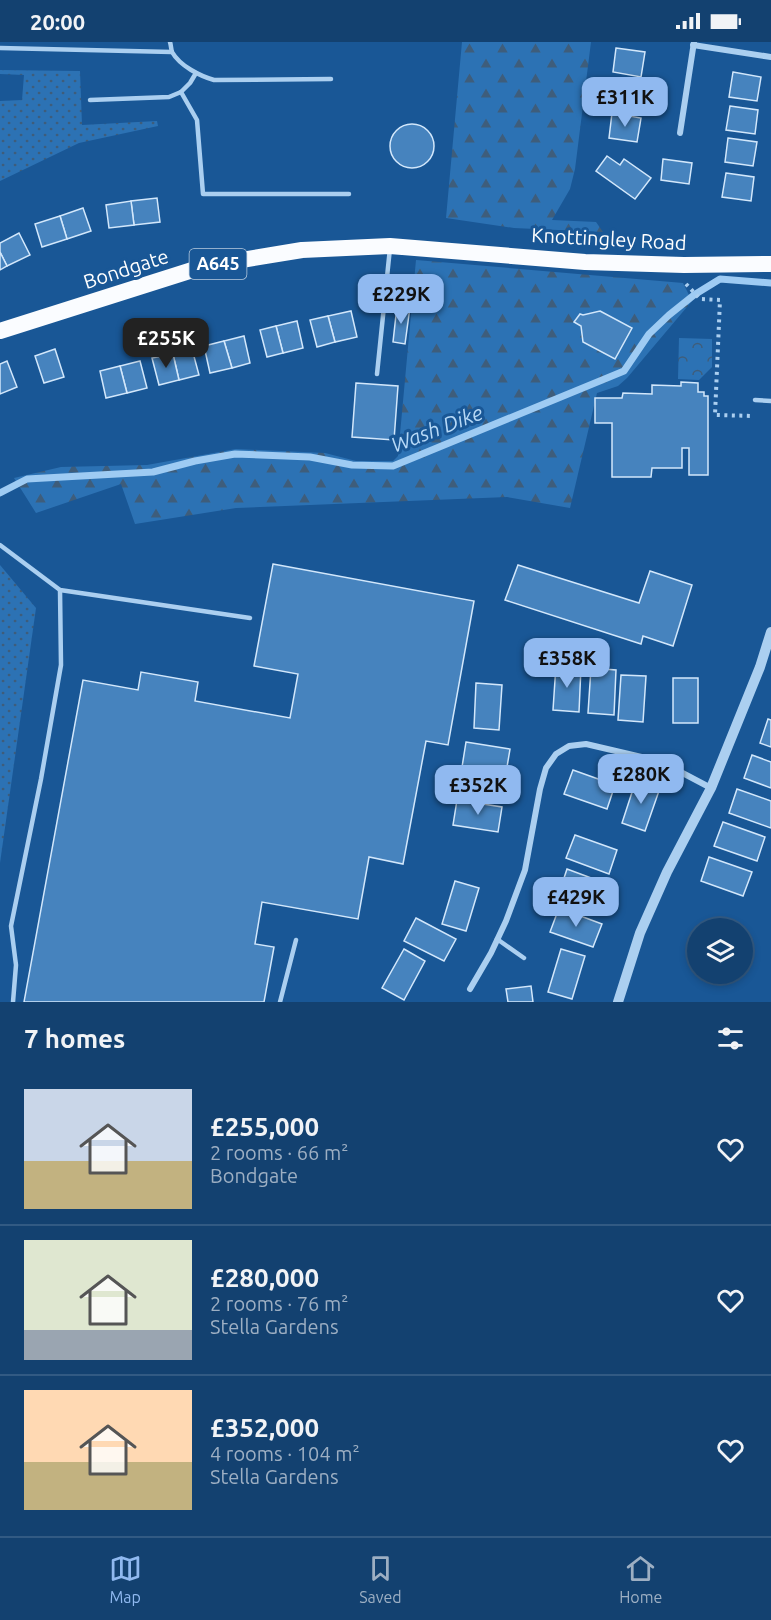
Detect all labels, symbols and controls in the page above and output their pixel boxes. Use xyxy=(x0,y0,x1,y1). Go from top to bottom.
text: 20:00 xyxy=(30,9,85,34)
pin: £311K xyxy=(583,77,667,128)
text: £311K xyxy=(596,85,654,108)
street label: Knottingley Road xyxy=(531,223,687,254)
street label: Bondgate xyxy=(80,244,171,293)
road number: A645 xyxy=(190,249,246,279)
pin: £229K xyxy=(359,274,443,325)
text: £229K xyxy=(372,282,430,305)
pin: £255K xyxy=(124,318,208,369)
text: £255K xyxy=(137,326,195,349)
water label: Wash Dike xyxy=(388,400,486,456)
pin: £358K xyxy=(525,638,609,689)
text: £358K xyxy=(538,646,596,669)
pin: £280K xyxy=(599,754,683,805)
text: £280K xyxy=(612,762,670,785)
pin: £352K xyxy=(436,765,520,816)
text: £352K xyxy=(449,773,507,796)
pin: £429K xyxy=(534,877,618,928)
text: £429K xyxy=(547,885,605,908)
map controls xyxy=(687,918,753,984)
button: layers xyxy=(687,918,753,984)
icon: filters xyxy=(714,1022,747,1055)
text: 7 homes xyxy=(24,1024,125,1053)
text: £255,000 xyxy=(210,1112,319,1141)
icon: home xyxy=(72,1113,144,1185)
icon: heart xyxy=(714,1133,747,1166)
text: 2 rooms · 66 m² xyxy=(210,1141,348,1164)
text: Bondgate xyxy=(210,1164,298,1187)
text: £280,000 xyxy=(210,1263,319,1292)
icon: home xyxy=(72,1264,144,1336)
icon: heart xyxy=(714,1284,747,1317)
text: 2 rooms · 76 m² xyxy=(210,1292,348,1315)
text: Stella Gardens xyxy=(210,1315,339,1338)
text: £352,000 xyxy=(210,1413,319,1442)
icon: home xyxy=(72,1414,144,1486)
icon: heart xyxy=(714,1434,747,1467)
text: 4 rooms · 104 m² xyxy=(210,1442,360,1465)
text: Stella Gardens xyxy=(210,1465,339,1488)
tab: Map xyxy=(109,1552,142,1606)
tab: Saved xyxy=(359,1552,402,1606)
tab: Home xyxy=(619,1552,662,1606)

